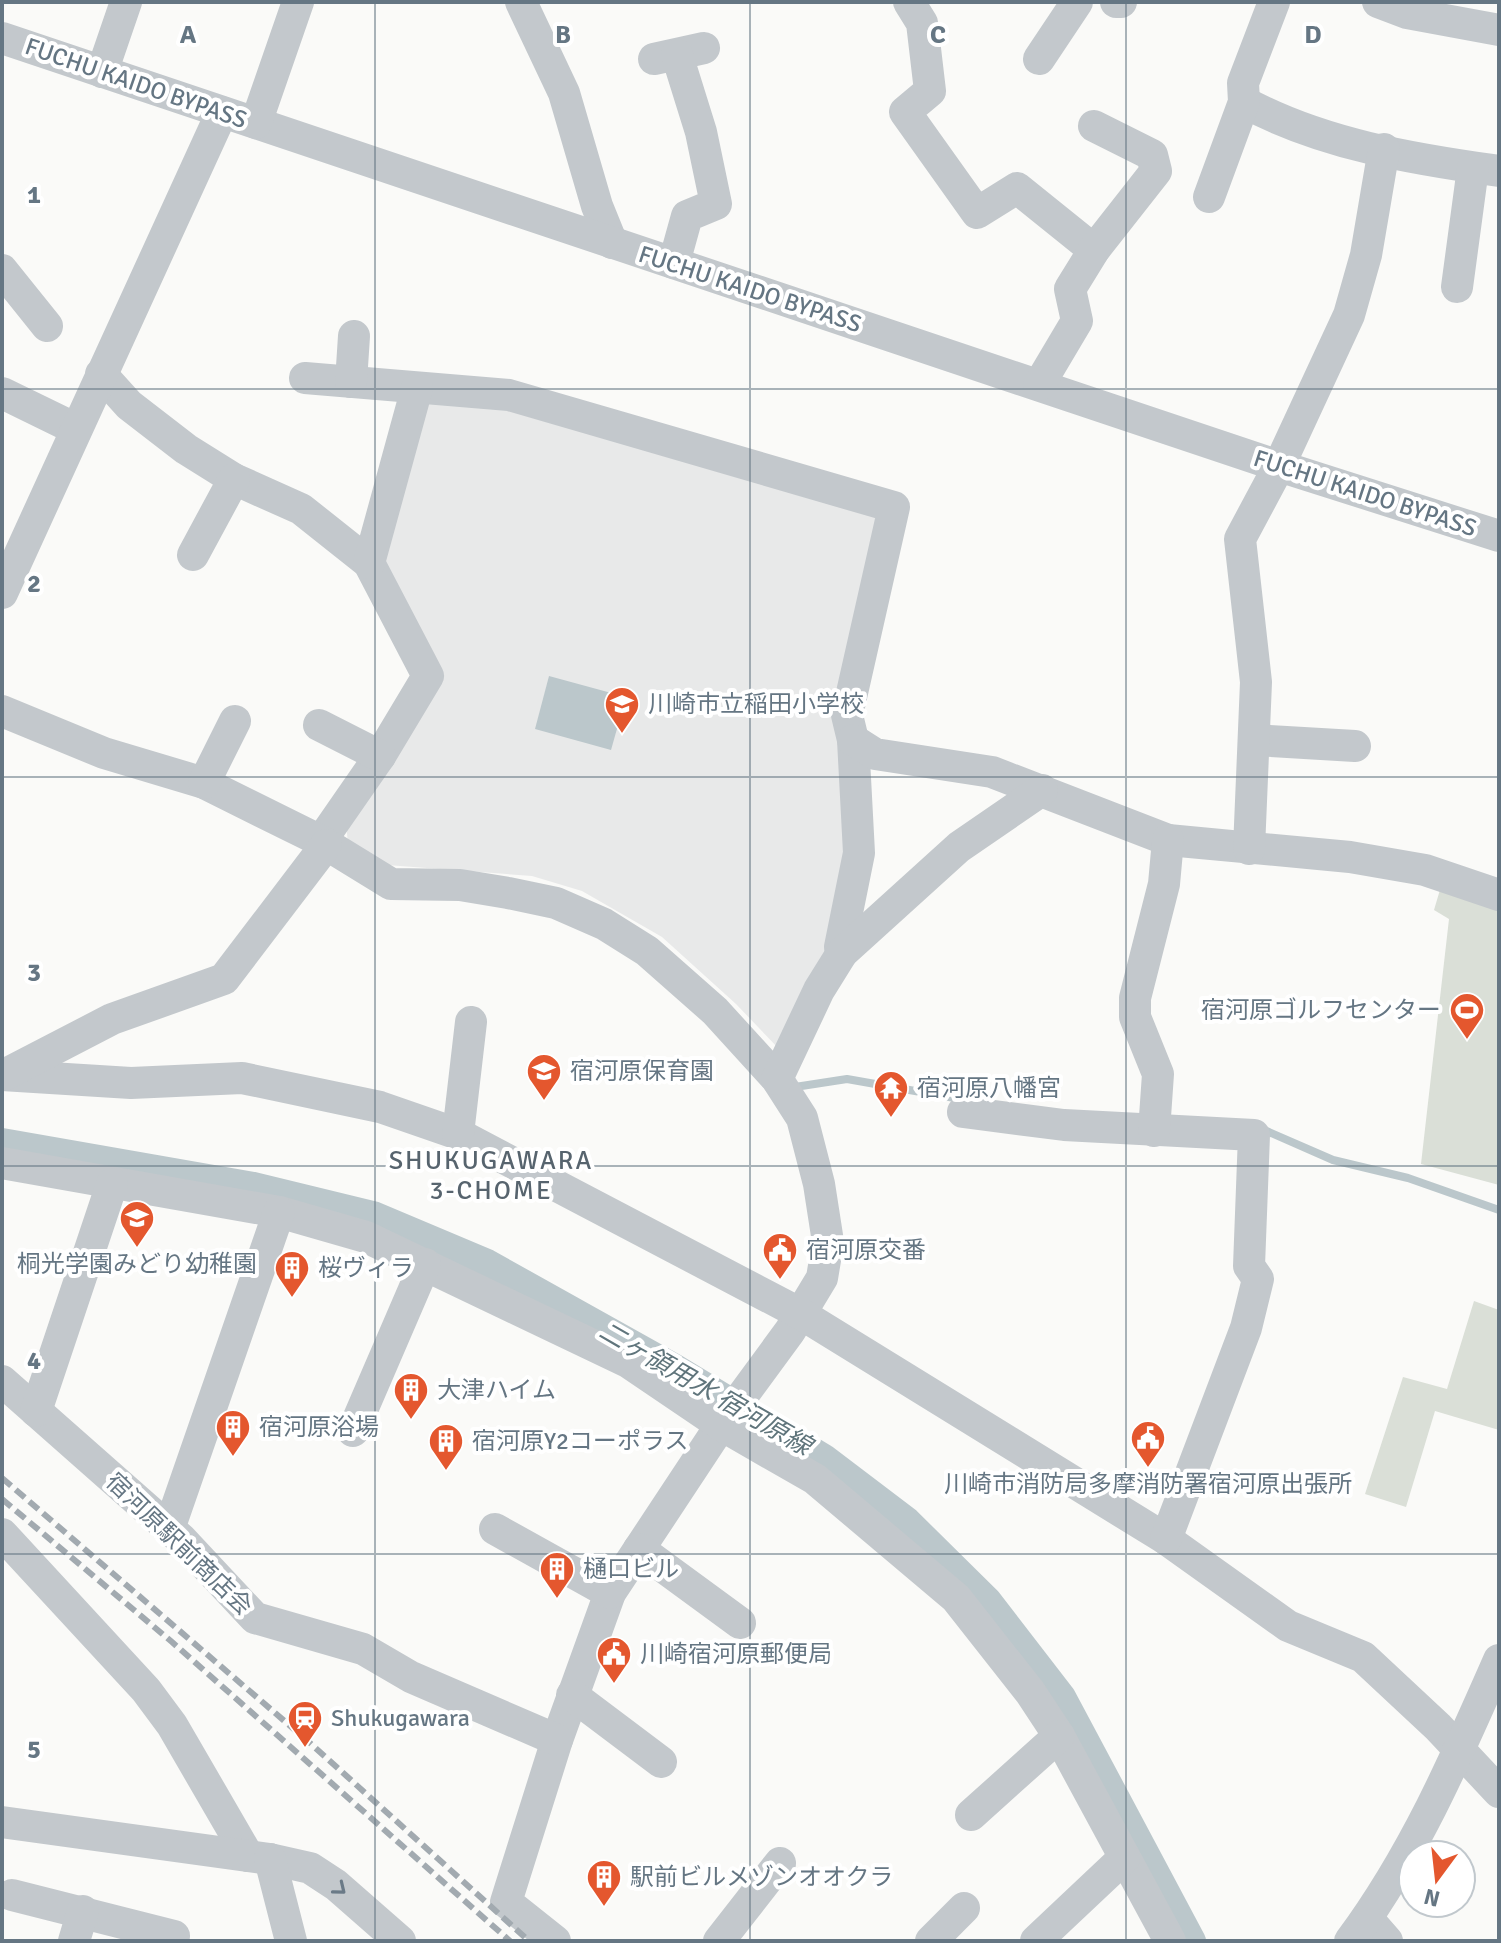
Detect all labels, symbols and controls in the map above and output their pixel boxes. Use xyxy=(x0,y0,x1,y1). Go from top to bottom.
text: B xyxy=(555,19,571,51)
text: C xyxy=(930,19,946,51)
text: D xyxy=(1304,19,1322,51)
street label: FUCHU KAIDO BYPASS xyxy=(21,32,251,134)
text: 1 xyxy=(27,179,41,211)
street label: FUCHU KAIDO BYPASS xyxy=(635,239,865,339)
street label: FUCHU KAIDO BYPASS xyxy=(1250,443,1480,543)
text: 2 xyxy=(27,568,41,600)
school or university icon: 川崎市立稲田小学校 xyxy=(603,685,641,735)
place label: 川崎市立稲田小学校 xyxy=(648,689,864,719)
text: 3 xyxy=(27,957,41,989)
sports icon: 宿河原ゴルフセンター xyxy=(1448,991,1486,1041)
place label: 宿河原ゴルフセンター xyxy=(1201,995,1441,1025)
school or university icon: 宿河原保育園 xyxy=(525,1052,563,1102)
place label: 宿河原保育園 xyxy=(570,1056,714,1086)
temple icon: 宿河原八幡宮 xyxy=(872,1069,910,1119)
place label: 宿河原八幡宮 xyxy=(917,1073,1061,1103)
district label: SHUKUGAWARA 3-CHOME xyxy=(389,1145,593,1207)
school or university icon: 桐光学園みどり幼稚園 xyxy=(118,1199,156,1249)
public building icon: 宿河原交番 xyxy=(761,1231,799,1281)
place label: 宿河原交番 xyxy=(806,1235,926,1265)
place label: 桐光学園みどり幼稚園 xyxy=(17,1249,257,1279)
building icon: 桜ヴィラ xyxy=(273,1249,311,1299)
place label: 桜ヴィラ xyxy=(318,1253,414,1283)
water label: 二ヶ領用水 宿河原線 xyxy=(593,1315,819,1464)
text: 4 xyxy=(27,1345,41,1377)
building icon: 大津ハイム xyxy=(392,1371,430,1421)
place label: 大津ハイム xyxy=(437,1375,556,1405)
building icon: 宿河原浴場 xyxy=(214,1408,252,1458)
place label: 宿河原浴場 xyxy=(259,1412,379,1442)
public building icon: 川崎市消防局多摩消防署宿河原出張所 xyxy=(1129,1419,1167,1469)
building icon: 宿河原Y2コーポラス xyxy=(427,1422,465,1472)
place label: 宿河原Y2コーポラス xyxy=(472,1426,689,1456)
street label: 宿河原駅前商店会 xyxy=(100,1467,258,1621)
place label: 川崎市消防局多摩消防署宿河原出張所 xyxy=(944,1469,1352,1499)
building icon: 樋口ビル xyxy=(538,1550,576,1600)
place label: 樋口ビル xyxy=(583,1554,679,1584)
public building icon: 川崎宿河原郵便局 xyxy=(595,1635,633,1685)
place label: 川崎宿河原郵便局 xyxy=(640,1639,832,1669)
station icon: Shukugawara xyxy=(286,1699,324,1749)
place label: Shukugawara xyxy=(331,1703,470,1733)
text: 5 xyxy=(27,1734,41,1766)
north arrow xyxy=(1397,1839,1477,1919)
building icon: 駅前ビルメゾンオオクラ xyxy=(585,1858,623,1908)
place label: 駅前ビルメゾンオオクラ xyxy=(630,1862,894,1892)
one-way arrow xyxy=(331,1880,346,1894)
text: N xyxy=(1421,1883,1443,1913)

